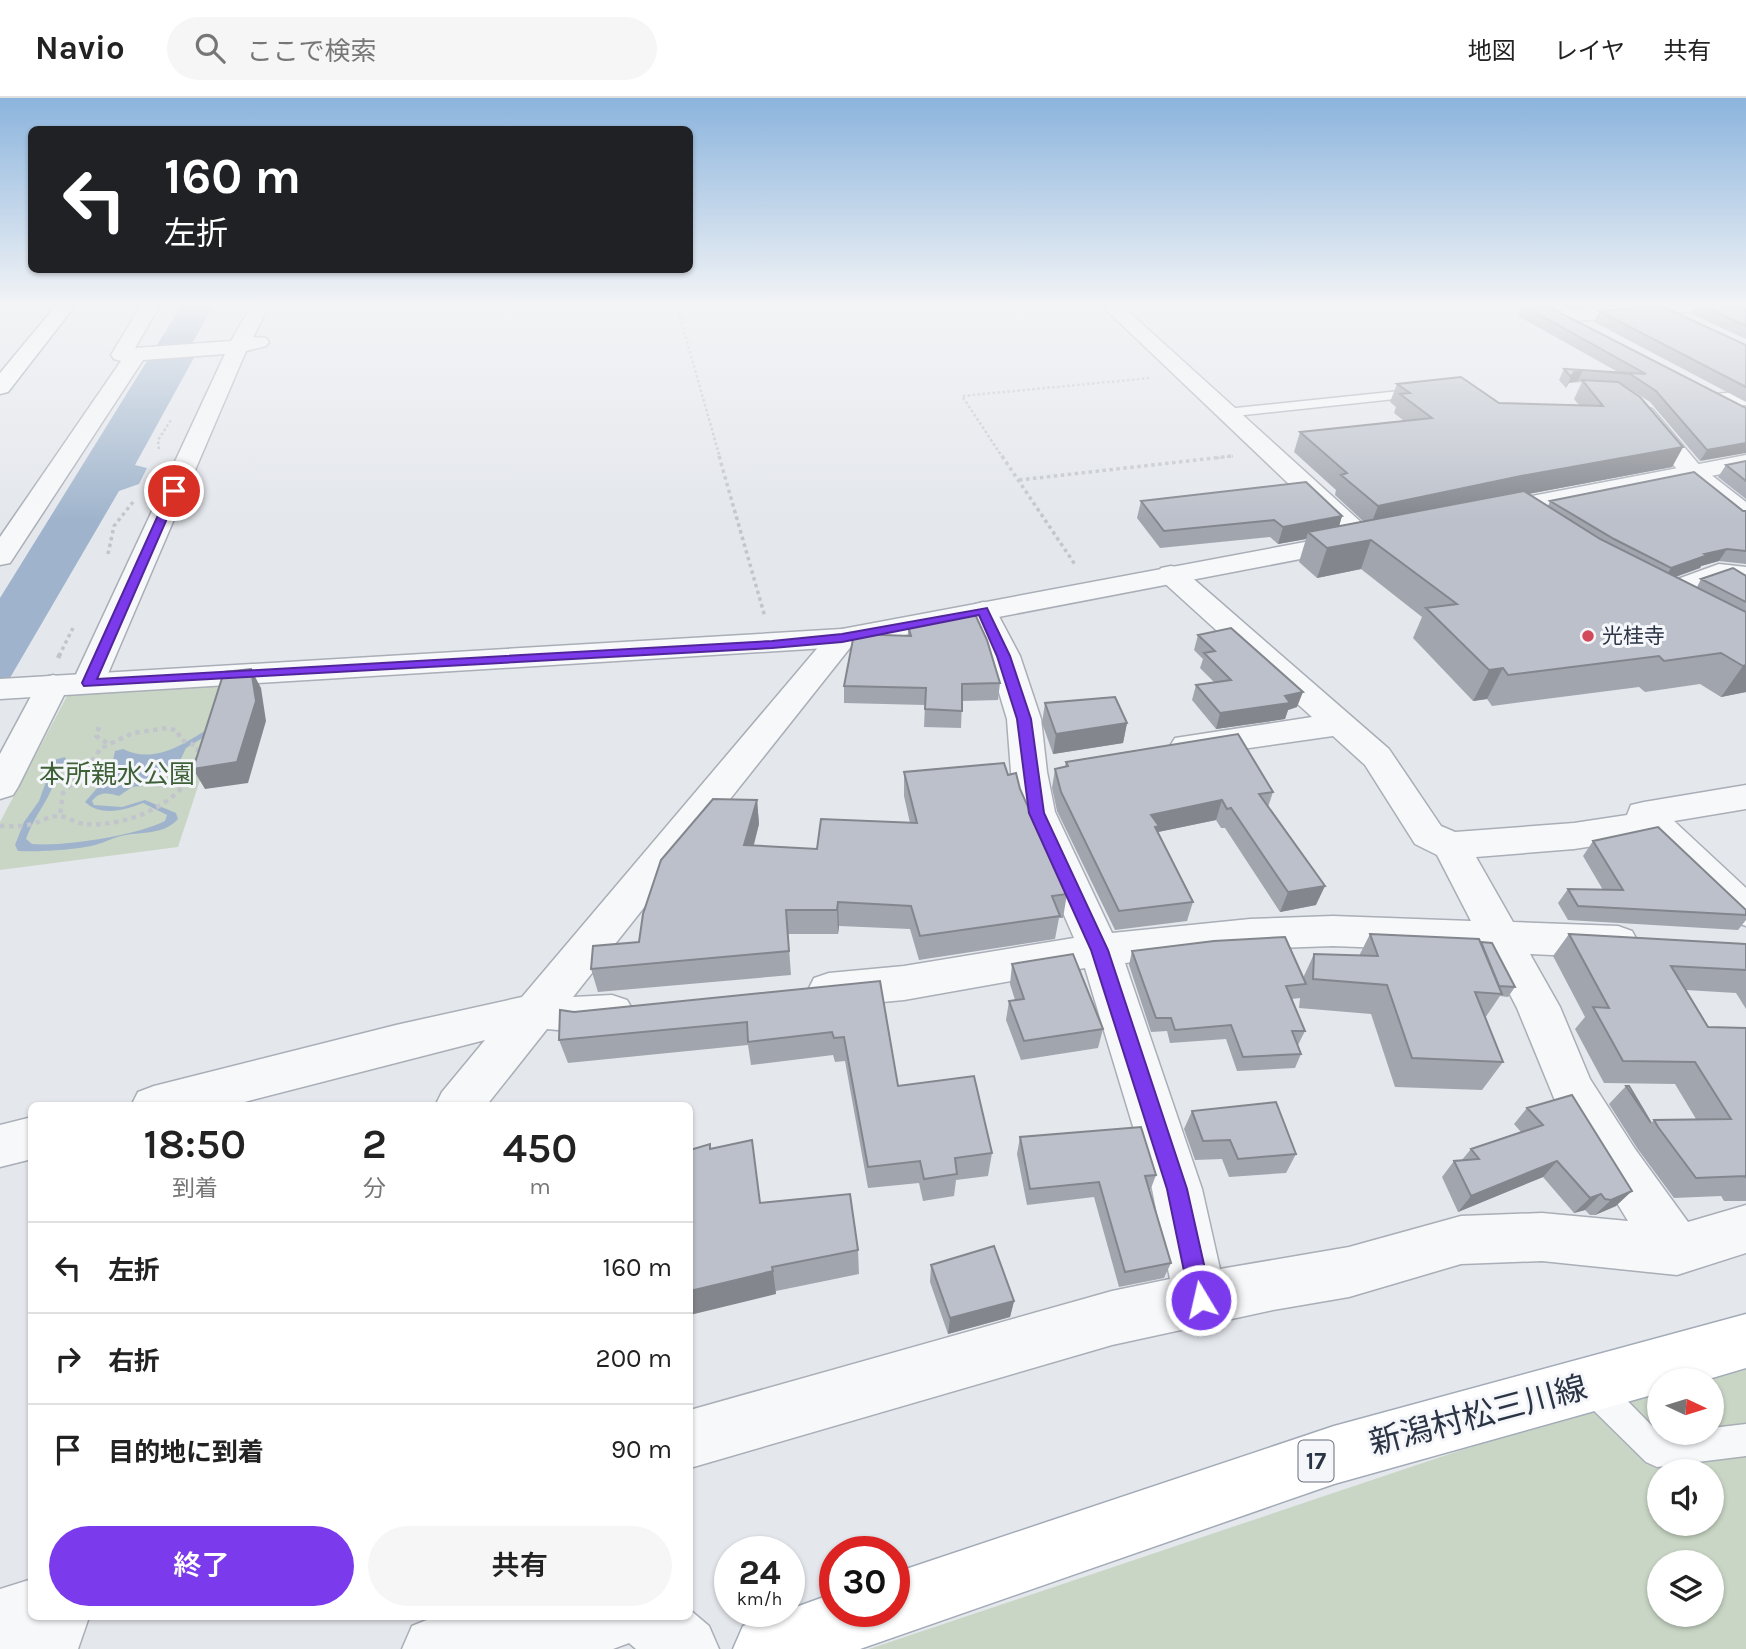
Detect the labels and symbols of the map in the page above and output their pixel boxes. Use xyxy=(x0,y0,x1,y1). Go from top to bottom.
pin xyxy=(144,461,204,521)
place label: 光桂寺 xyxy=(1602,624,1665,648)
marker: 光桂寺 xyxy=(1580,628,1596,644)
park label: 本所親水公園 xyxy=(39,759,195,790)
position arrow xyxy=(1164,1263,1238,1337)
north arrow xyxy=(1647,1368,1724,1446)
street label: 新潟村松三川線 xyxy=(1365,1369,1591,1462)
road number: 17 xyxy=(1298,1441,1334,1482)
speed limit sign: 30 xyxy=(819,1536,910,1627)

